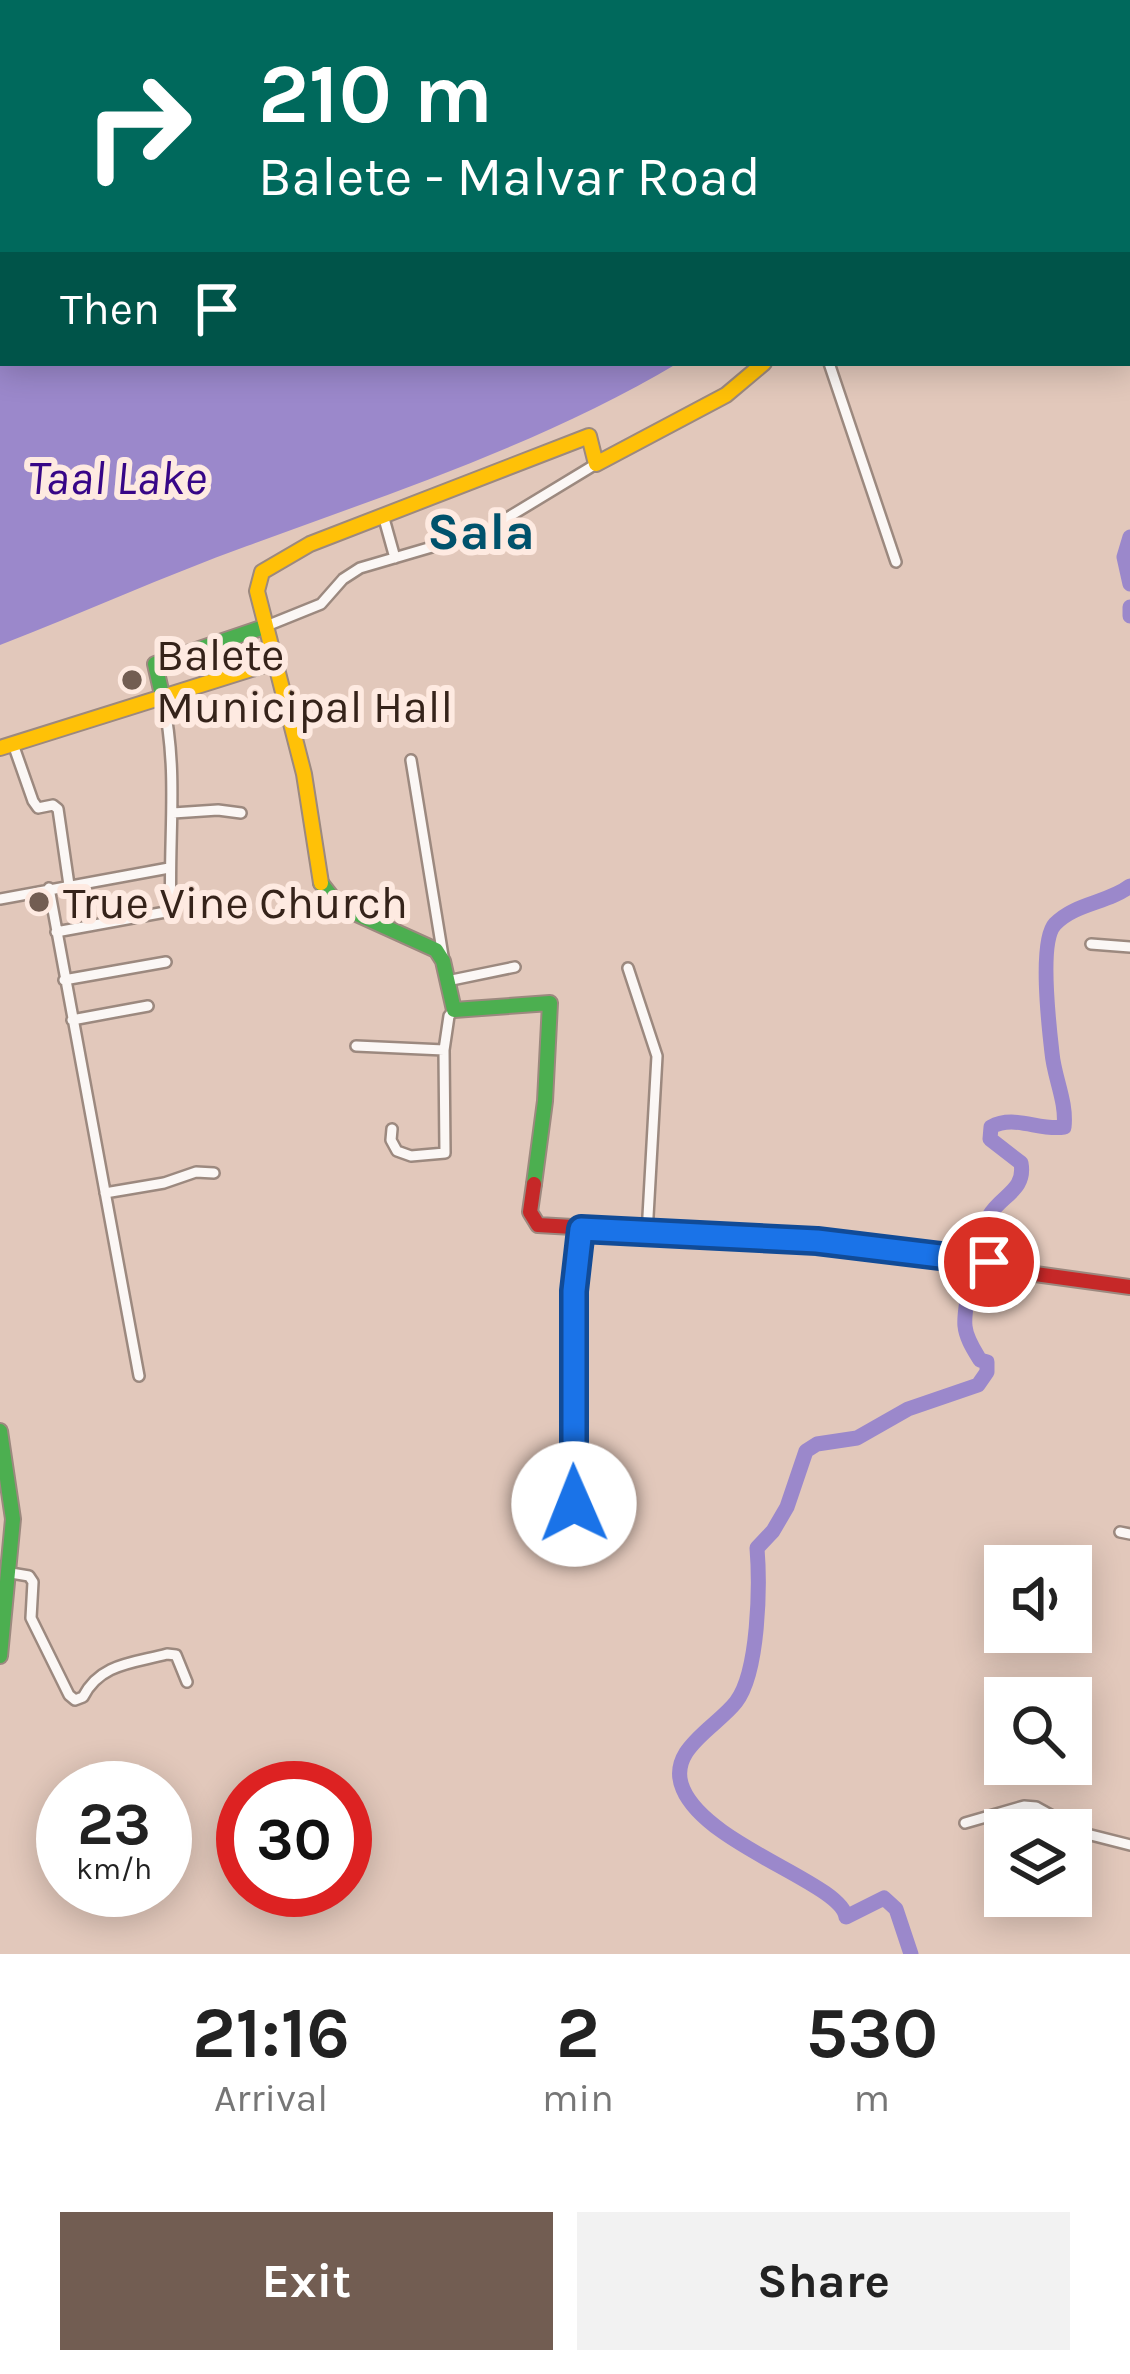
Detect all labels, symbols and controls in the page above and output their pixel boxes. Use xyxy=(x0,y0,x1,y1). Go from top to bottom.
text: 210 m xyxy=(258,45,493,143)
icon: right xyxy=(60,48,216,204)
text: Balete - Malvar Road xyxy=(258,145,761,209)
icon: arrive xyxy=(184,276,250,342)
text: Then xyxy=(60,283,160,335)
water label: Taal Lake xyxy=(27,450,207,506)
district label: Sala xyxy=(427,502,535,562)
place label: Balete Municipal Hall xyxy=(156,629,453,733)
marker: Balete Municipal Hall xyxy=(119,667,145,693)
place label: True Vine Church xyxy=(63,877,408,929)
marker: True Vine Church xyxy=(26,889,52,915)
pin xyxy=(938,1211,1040,1313)
icon: arrive xyxy=(956,1229,1022,1295)
position arrow xyxy=(511,1441,637,1567)
map controls xyxy=(984,1545,1092,1917)
button: sound xyxy=(984,1545,1092,1653)
button: search xyxy=(984,1677,1092,1785)
speed limit sign: 30 xyxy=(216,1761,372,1917)
text: 23 xyxy=(77,1789,151,1859)
button: layers xyxy=(984,1809,1092,1917)
text: km/h xyxy=(76,1851,152,1887)
text: 21:16 xyxy=(192,1991,350,2075)
text: 2 xyxy=(556,1991,600,2075)
text: 530 xyxy=(806,1991,938,2075)
text: Arrival xyxy=(214,2075,328,2121)
text: min xyxy=(542,2075,614,2121)
text: m xyxy=(854,2075,890,2121)
button: Exit xyxy=(60,2212,553,2350)
button: Share xyxy=(577,2212,1070,2350)

